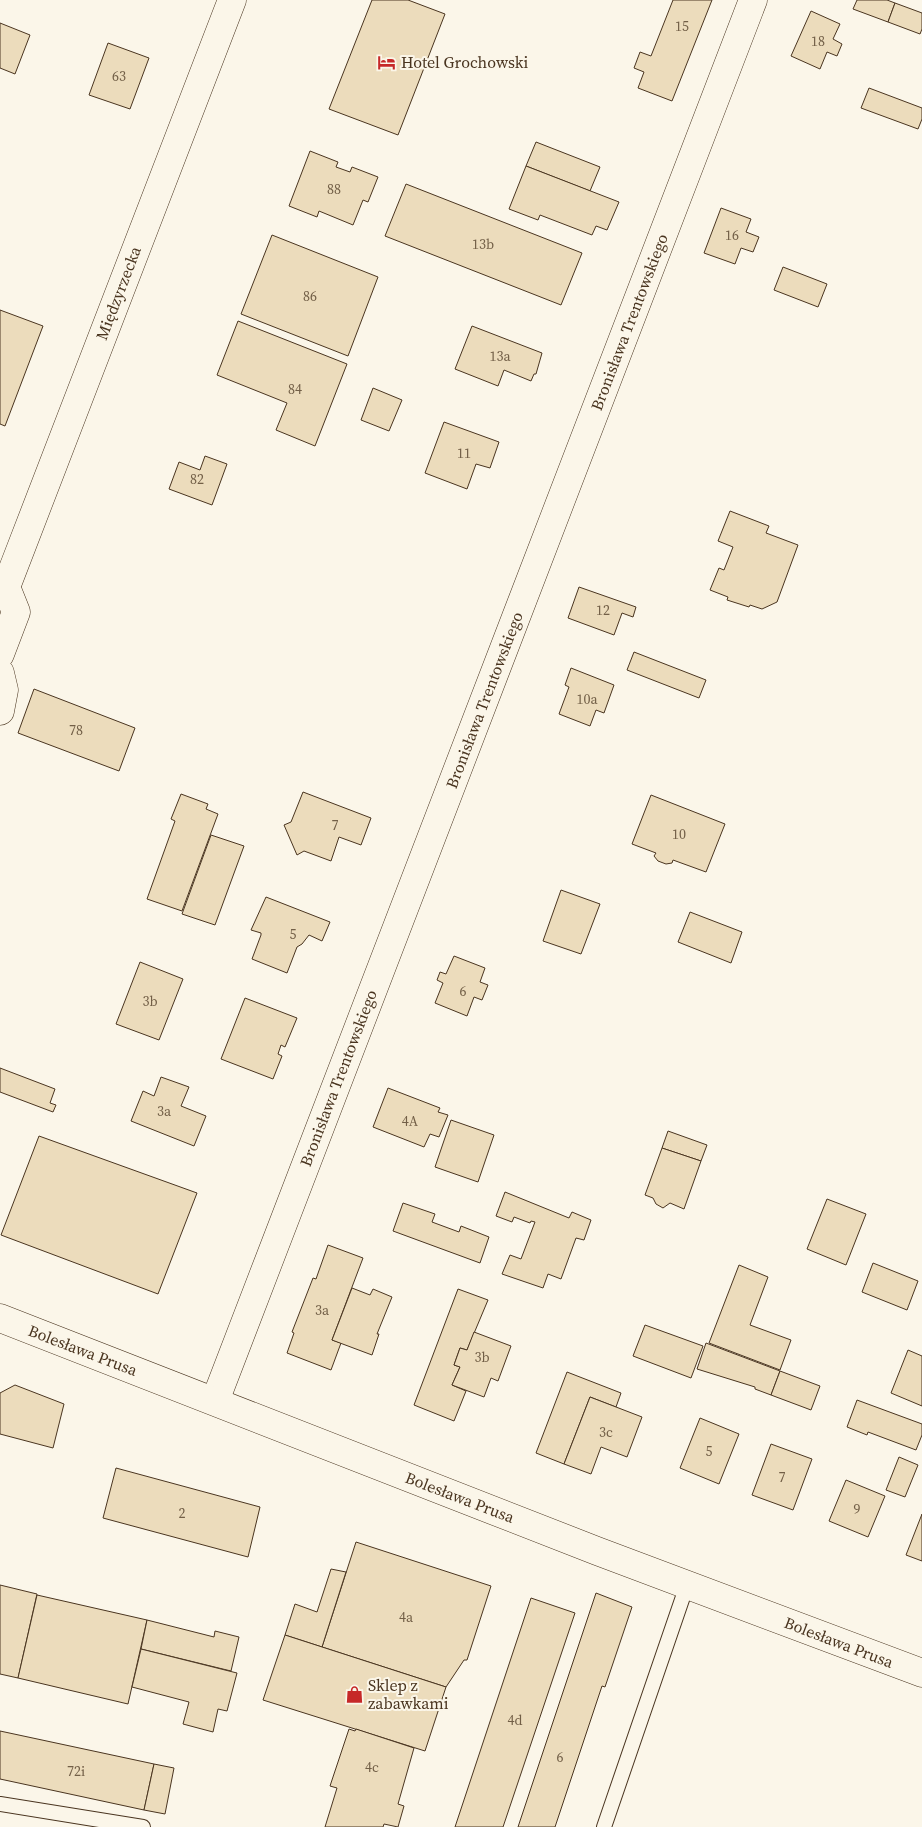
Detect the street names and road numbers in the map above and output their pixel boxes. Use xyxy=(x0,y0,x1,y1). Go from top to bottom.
street label: Bronisława Trentowskiego xyxy=(585,230,673,414)
street label: Międzyrzecka xyxy=(90,242,146,343)
street label: Bronisława Trentowskiego xyxy=(440,608,528,792)
street label: Bronisława Trentowskiego xyxy=(294,986,382,1170)
street label: Bolesława Prusa xyxy=(25,1319,141,1381)
street label: Bolesława Prusa xyxy=(402,1466,518,1528)
street label: Bolesława Prusa xyxy=(781,1611,897,1673)

